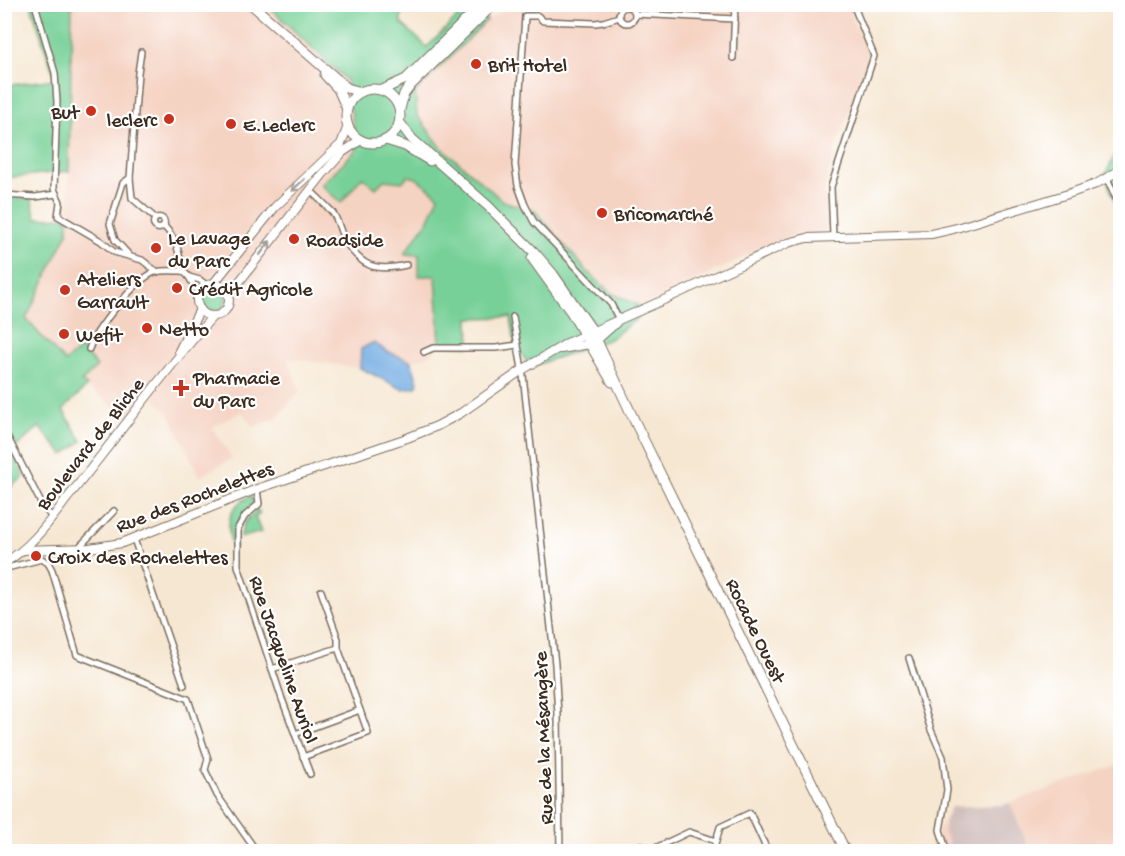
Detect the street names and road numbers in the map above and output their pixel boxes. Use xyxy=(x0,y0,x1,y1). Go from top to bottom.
street label: Boulevard de Bliche xyxy=(32,374,151,517)
street label: Rue des Rochelettes xyxy=(113,458,278,540)
street label: Rue Jacqueline Auriol xyxy=(242,573,321,747)
street label: Rocade Ouest xyxy=(719,576,790,689)
street label: Rue de la Mésangère xyxy=(531,650,560,825)

